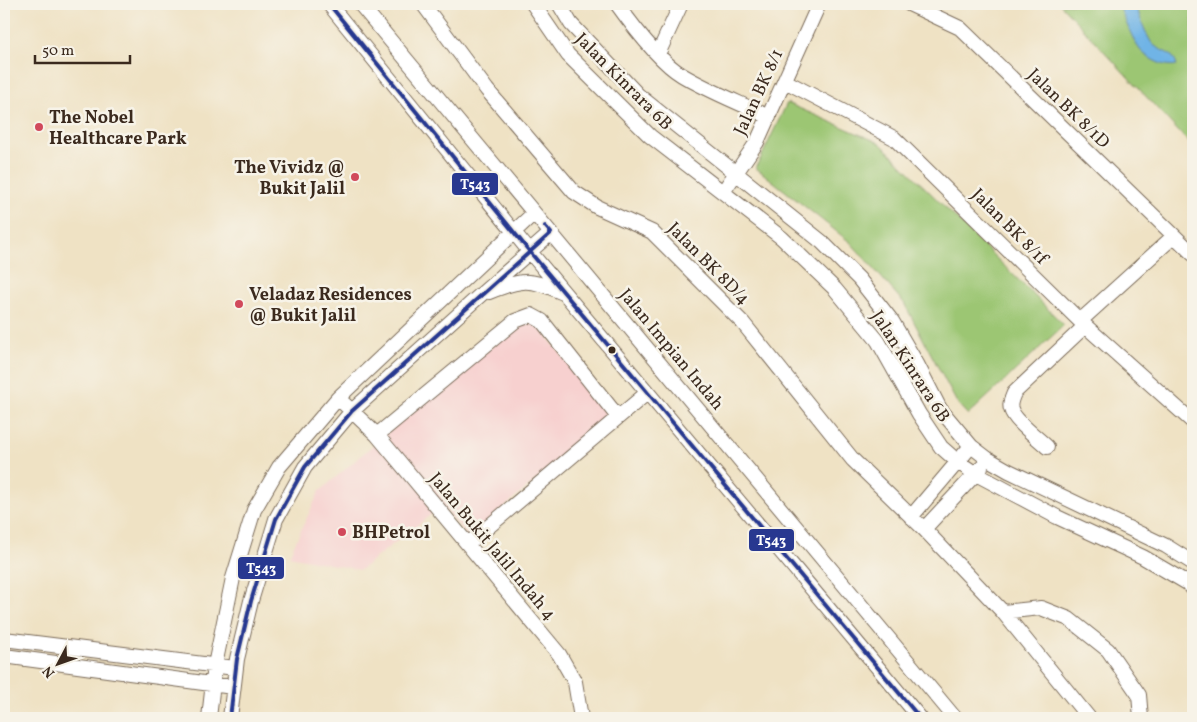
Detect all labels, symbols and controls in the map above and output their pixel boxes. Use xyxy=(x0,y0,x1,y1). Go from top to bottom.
street label: Jalan Kinrara 6B xyxy=(569,28,677,136)
scale bar xyxy=(35,32,130,64)
text: 50 m xyxy=(42,41,74,62)
street label: Jalan BK 8/1 xyxy=(728,45,790,140)
street label: Jalan BK 8/1D xyxy=(1021,63,1115,155)
place label: The Nobel Healthcare Park xyxy=(49,106,187,152)
marker: The Nobel Healthcare Park xyxy=(33,121,45,133)
place label: The Vividz @ Bukit Jalil xyxy=(234,156,345,202)
marker: The Vividz @ Bukit Jalil xyxy=(349,171,361,183)
line badge: T543 xyxy=(451,172,499,196)
text: T543 xyxy=(460,176,490,195)
street label: Jalan BK 8/1f xyxy=(965,183,1054,272)
street label: Jalan BK 8D/4 xyxy=(661,217,755,311)
place label: Veladaz Residences @ Bukit Jalil xyxy=(249,283,412,329)
street label: Jalan Impian Indah xyxy=(612,284,729,416)
marker: Veladaz Residences @ Bukit Jalil xyxy=(233,298,245,310)
street label: Jalan Kinrara 6B xyxy=(864,306,955,428)
unlabelled marker xyxy=(607,345,617,355)
street label: Jalan Bukit Jalil Indah 4 xyxy=(422,468,561,626)
place label: BHPetrol xyxy=(352,521,430,546)
marker: BHPetrol xyxy=(336,526,348,538)
line badge: T543 xyxy=(748,528,795,552)
text: T543 xyxy=(756,532,786,551)
line badge: T543 xyxy=(237,556,285,580)
text: T543 xyxy=(246,560,276,579)
north arrow xyxy=(32,640,82,690)
text: N xyxy=(39,661,60,682)

